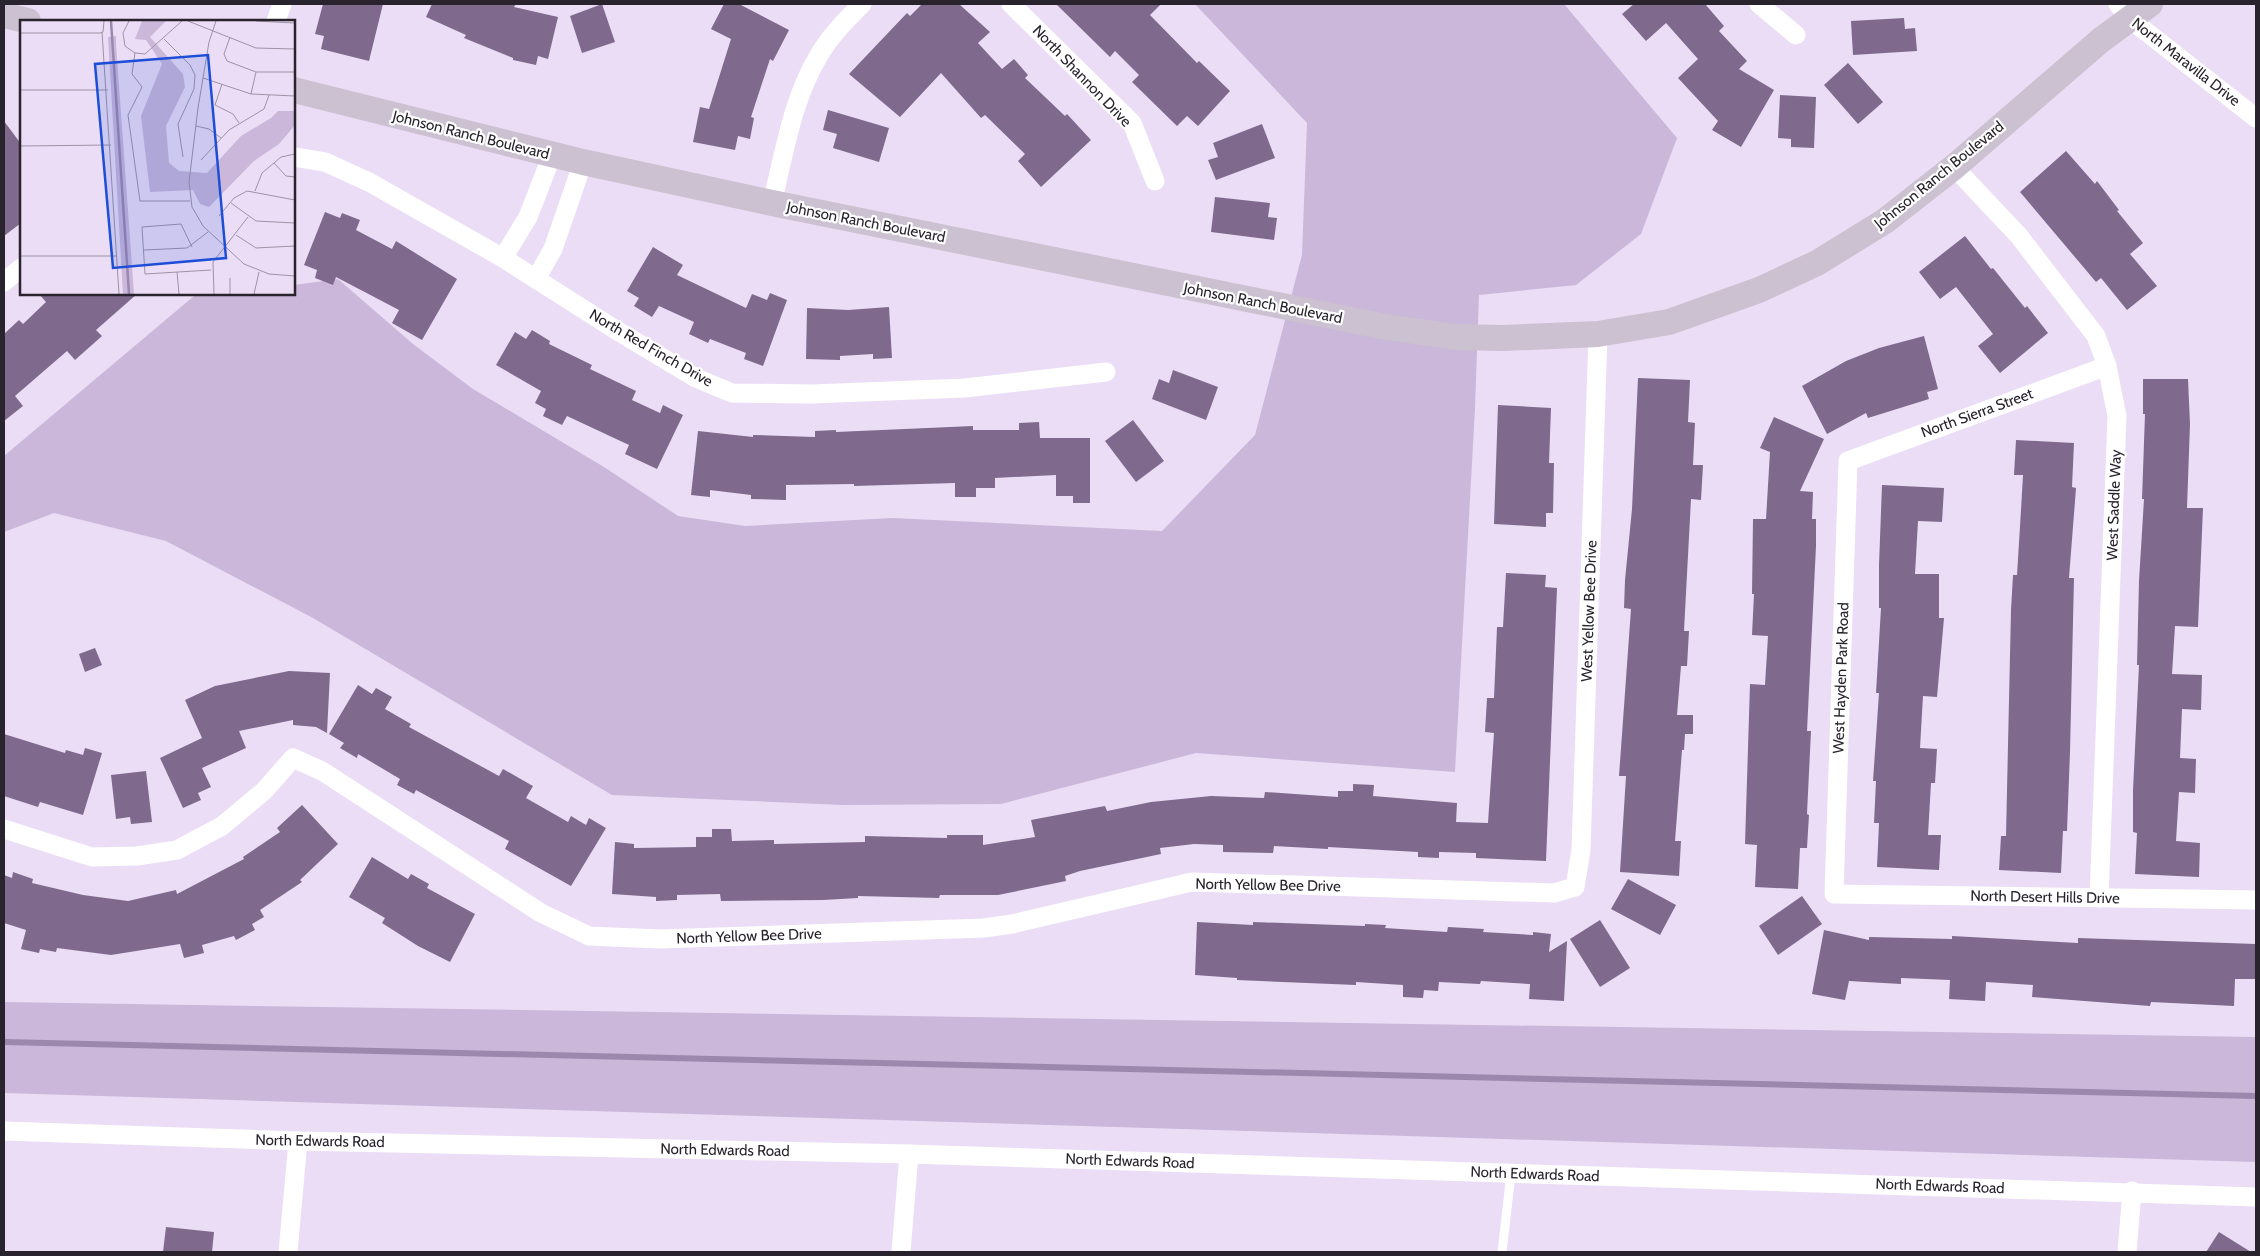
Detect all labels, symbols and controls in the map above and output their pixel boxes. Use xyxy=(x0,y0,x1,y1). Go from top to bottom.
street label: North Maravilla Drive xyxy=(2128,14,2244,110)
inset map xyxy=(20,20,295,295)
street label: North Shannon Drive xyxy=(1029,21,1135,131)
street label: Johnson Ranch Boulevard xyxy=(390,107,551,163)
street label: Johnson Ranch Boulevard xyxy=(1870,117,2007,233)
street label: Johnson Ranch Boulevard xyxy=(784,198,947,246)
street label: Johnson Ranch Boulevard xyxy=(1181,279,1344,327)
street label: North Red Finch Drive xyxy=(586,305,716,391)
street label: North Sierra Street xyxy=(1919,384,2035,442)
street label: West Saddle Way xyxy=(2103,449,2125,561)
street label: West Yellow Bee Drive xyxy=(1578,540,1600,682)
street label: West Hayden Park Road xyxy=(1829,602,1853,754)
street label: North Yellow Bee Drive xyxy=(1195,875,1341,895)
street label: North Desert Hills Drive xyxy=(1970,887,2120,907)
street label: North Yellow Bee Drive xyxy=(676,924,822,948)
street label: North Edwards Road xyxy=(255,1131,385,1151)
street label: North Edwards Road xyxy=(660,1140,790,1160)
street label: North Edwards Road xyxy=(1065,1150,1195,1172)
street label: North Edwards Road xyxy=(1470,1163,1600,1185)
street label: North Edwards Road xyxy=(1875,1175,2005,1197)

